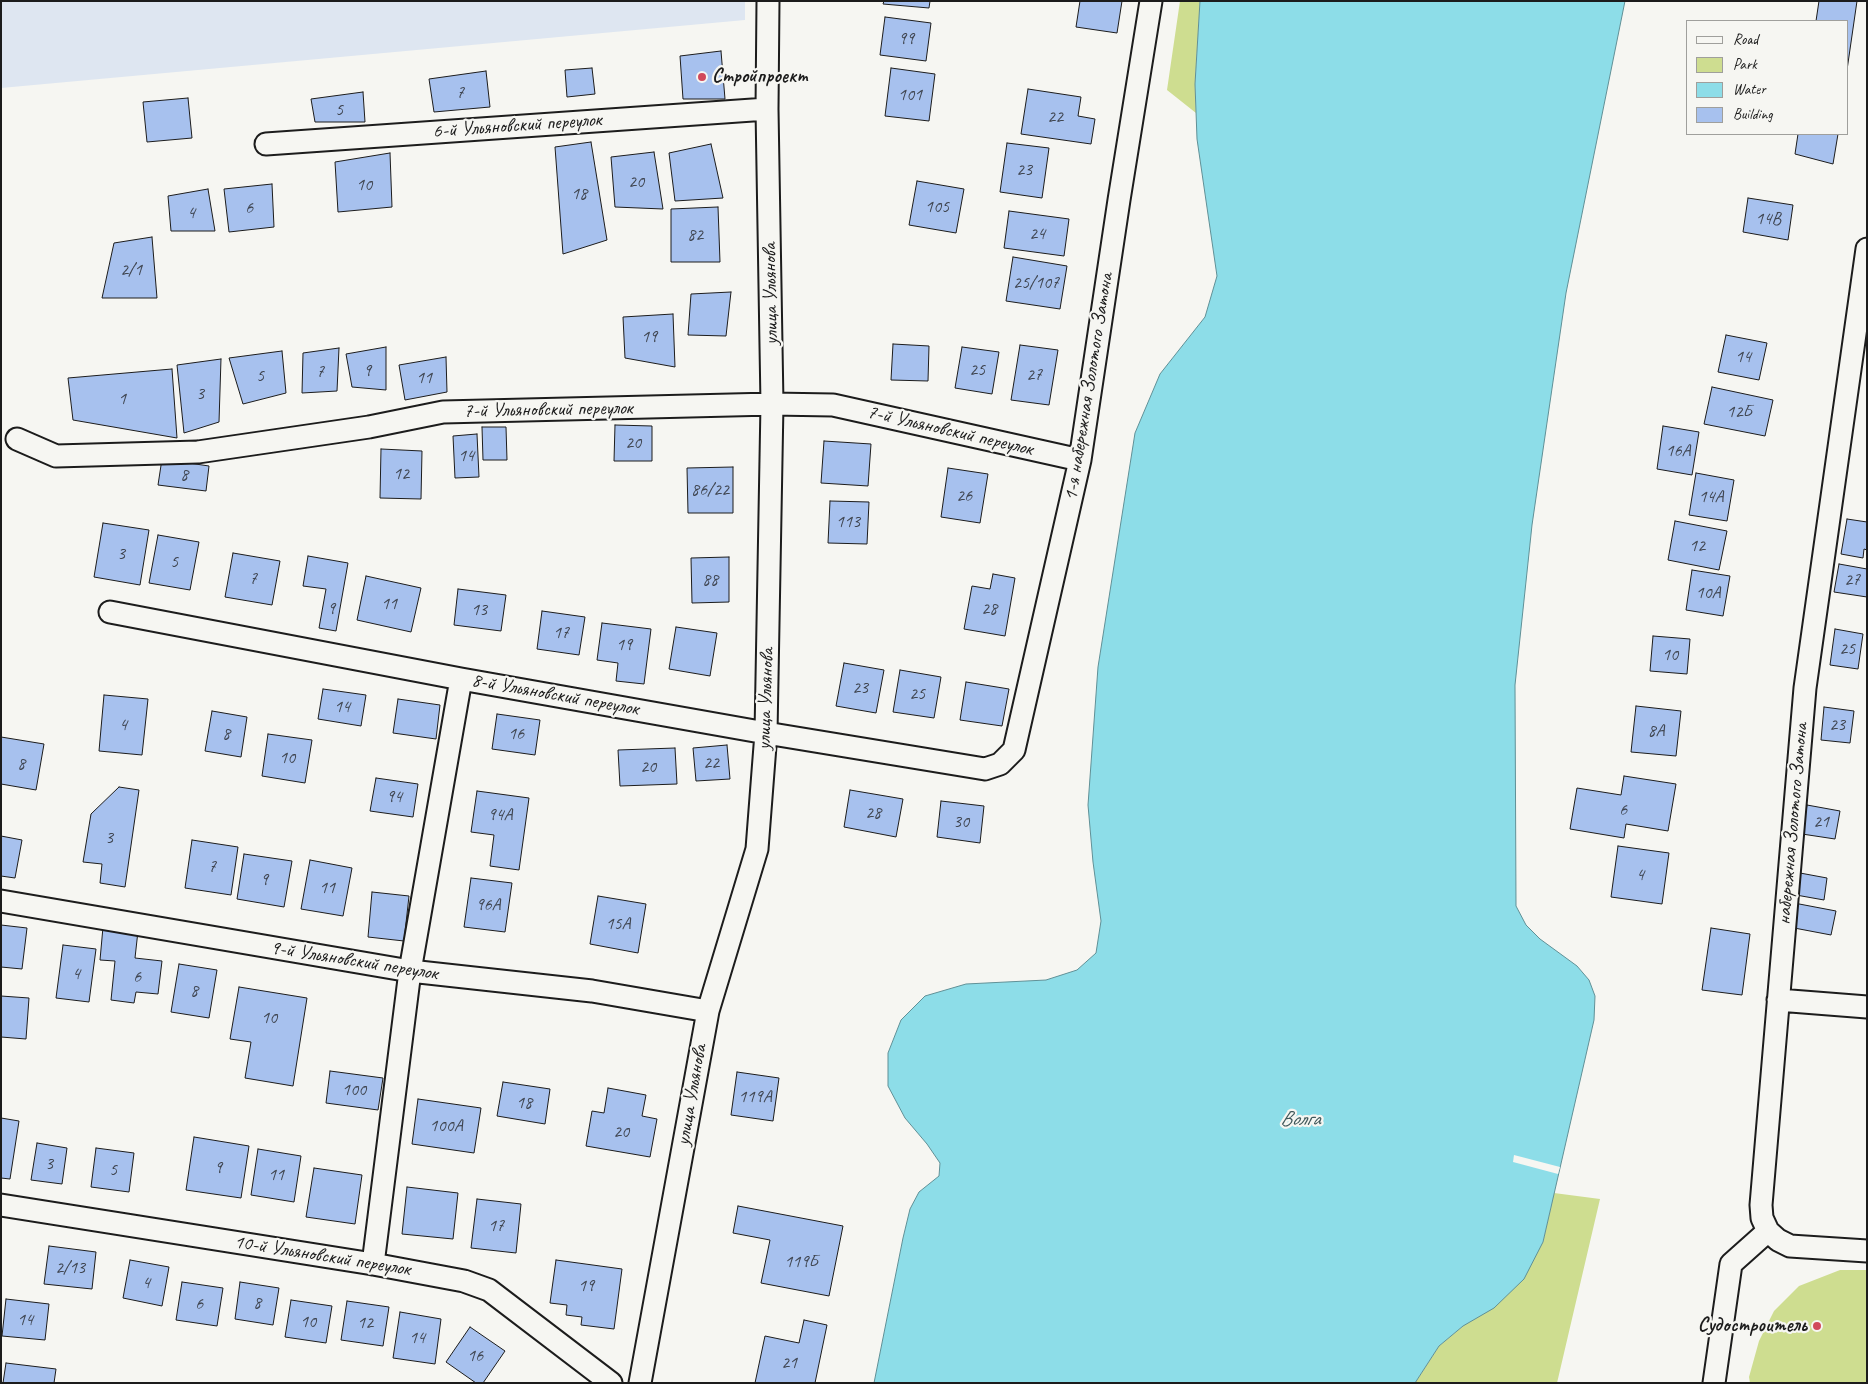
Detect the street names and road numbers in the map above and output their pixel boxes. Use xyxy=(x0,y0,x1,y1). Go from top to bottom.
street label: 6-й Ульяновский переулок xyxy=(432,108,602,144)
street label: улица Ульянова xyxy=(758,243,784,345)
street label: 1-я набережная Золотого Затона xyxy=(1059,271,1119,503)
street label: 7-й Ульяновский переулок xyxy=(463,397,633,423)
street label: 7-й Ульяновский переулок xyxy=(865,400,1035,462)
street label: улица Ульянова xyxy=(752,648,780,750)
street label: 8-й Ульяновский переулок xyxy=(470,668,640,722)
street label: набережная Золотого Затона xyxy=(1772,722,1814,926)
street label: 9-й Ульяновский переулок xyxy=(269,936,439,986)
street label: улица Ульянова xyxy=(671,1043,713,1147)
street label: 10-й Ульяновский переулок xyxy=(232,1230,412,1282)

